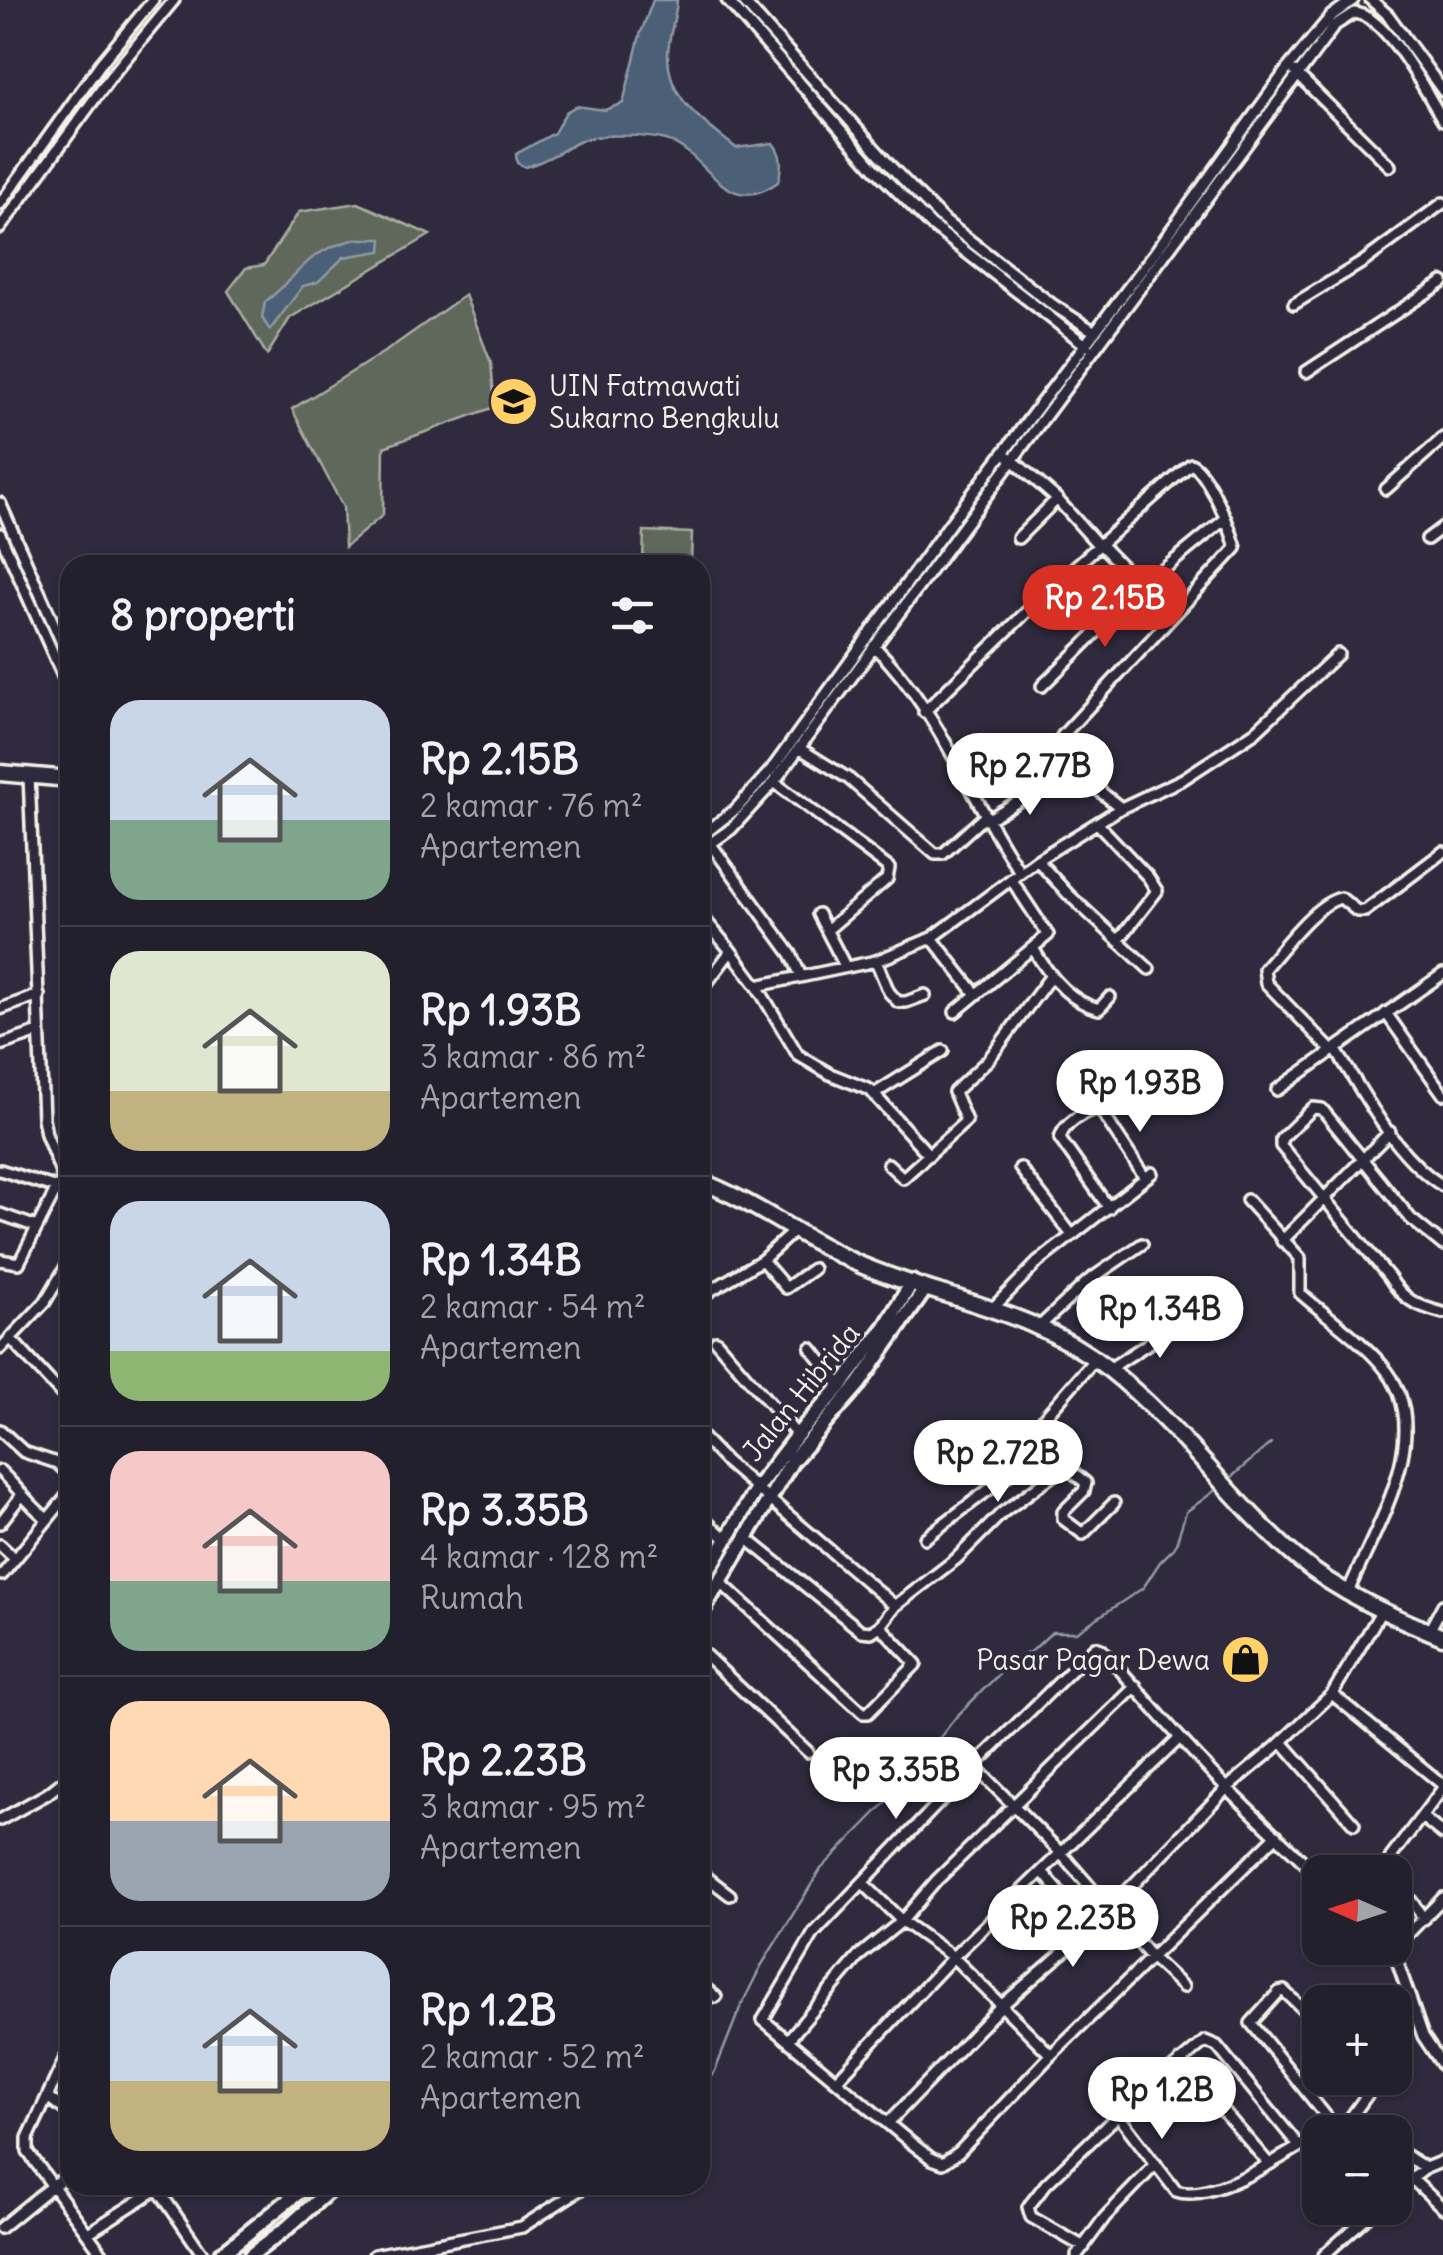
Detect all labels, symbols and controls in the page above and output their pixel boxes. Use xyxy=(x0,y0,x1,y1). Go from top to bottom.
place label: UIN Fatmawati Sukarno Bengkulu xyxy=(549,368,780,436)
school or university icon: UIN Fatmawati Sukarno Bengkulu xyxy=(488,376,540,428)
pin: Rp 2.15B xyxy=(1002,565,1208,650)
text: Rp 2.15B xyxy=(1044,577,1166,618)
icon: filters xyxy=(605,588,660,643)
text: 8 properti xyxy=(110,589,296,641)
text: Rp 2.15B xyxy=(420,733,579,785)
pin: Rp 2.77B xyxy=(927,733,1133,818)
icon: home xyxy=(190,740,310,860)
text: Rp 2.77B xyxy=(969,745,1091,786)
text: 2 kamar · 76 m² xyxy=(420,785,643,826)
text: Apartemen xyxy=(420,826,582,867)
text: Rp 1.93B xyxy=(420,984,582,1036)
icon: home xyxy=(190,991,310,1111)
text: 3 kamar · 86 m² xyxy=(420,1036,646,1077)
pin: Rp 1.93B xyxy=(1037,1050,1243,1135)
text: Rp 1.93B xyxy=(1078,1062,1202,1103)
text: Apartemen xyxy=(420,1077,582,1118)
text: Rp 1.34B xyxy=(420,1234,582,1286)
icon: home xyxy=(190,1241,310,1361)
pin: Rp 1.34B xyxy=(1057,1276,1263,1361)
text: 2 kamar · 54 m² xyxy=(420,1286,646,1327)
text: Rp 1.34B xyxy=(1098,1288,1222,1329)
street label: Jalan Hibrida xyxy=(734,1316,868,1468)
text: Apartemen xyxy=(420,1327,582,1368)
pin: Rp 2.72B xyxy=(895,1420,1101,1505)
text: Rp 2.72B xyxy=(936,1432,1060,1473)
text: Rp 3.35B xyxy=(420,1484,589,1536)
icon: home xyxy=(190,1491,310,1611)
text: 4 kamar · 128 m² xyxy=(420,1536,659,1577)
text: Rumah xyxy=(420,1577,524,1618)
shop icon: Pasar Pagar Dewa xyxy=(1219,1634,1271,1686)
place label: Pasar Pagar Dewa xyxy=(976,1642,1210,1678)
text: Rp 2.23B xyxy=(420,1734,587,1786)
pin: Rp 3.35B xyxy=(793,1737,999,1822)
icon: home xyxy=(190,1741,310,1861)
text: Rp 3.35B xyxy=(832,1749,960,1790)
text: 3 kamar · 95 m² xyxy=(420,1786,646,1827)
text: Apartemen xyxy=(420,1827,582,1868)
north arrow xyxy=(1302,1855,1412,1965)
map controls xyxy=(1302,1855,1412,2225)
pin: Rp 2.23B xyxy=(970,1885,1176,1970)
text: Rp 2.23B xyxy=(1009,1897,1137,1938)
text: Rp 1.2B xyxy=(420,1984,557,2036)
button: + xyxy=(1302,1985,1412,2095)
icon: home xyxy=(190,1991,310,2111)
text: 2 kamar · 52 m² xyxy=(420,2036,645,2077)
pin: Rp 1.2B xyxy=(1070,2057,1254,2142)
text: Rp 1.2B xyxy=(1110,2069,1214,2110)
text: Apartemen xyxy=(420,2077,582,2118)
button: − xyxy=(1302,2115,1412,2225)

